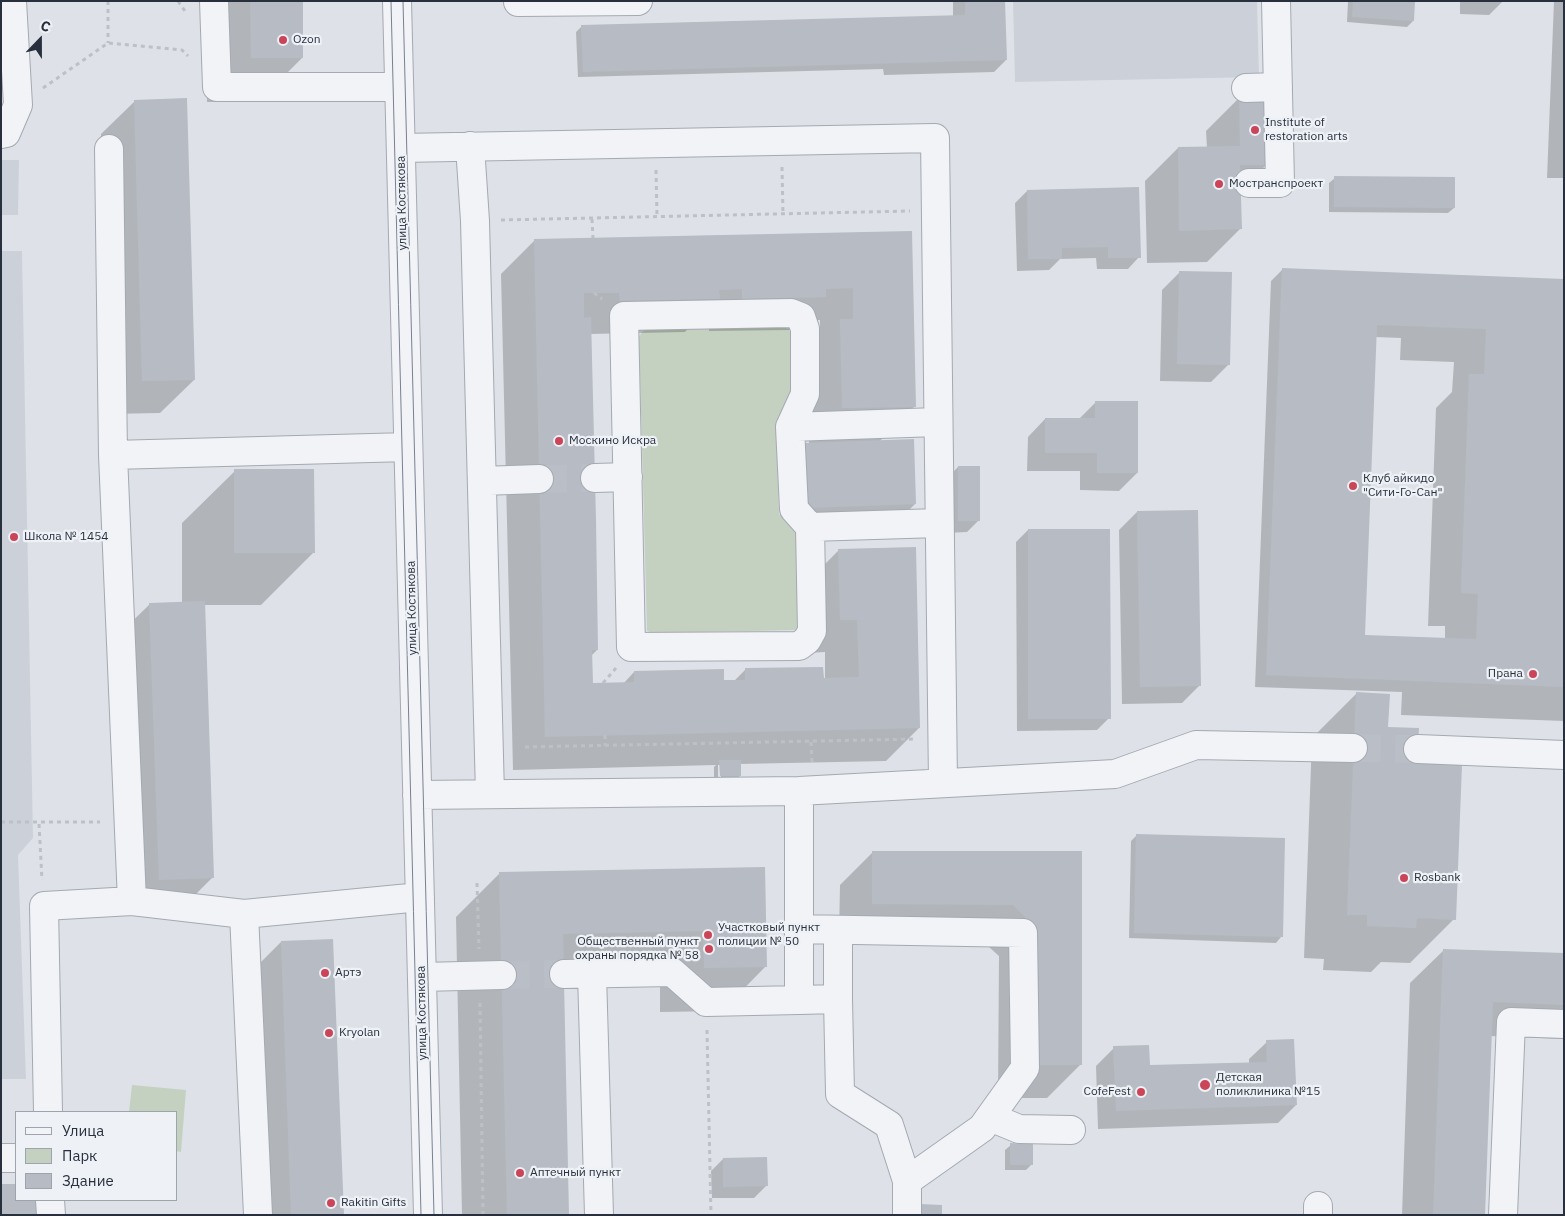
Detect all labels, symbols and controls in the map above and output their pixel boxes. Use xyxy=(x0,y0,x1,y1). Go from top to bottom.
north arrow xyxy=(15,15,65,65)
text: С xyxy=(38,16,53,36)
place label: Ozon xyxy=(293,33,320,47)
marker: Ozon xyxy=(277,34,289,46)
place label: Institute of restoration arts xyxy=(1265,116,1348,144)
marker: Institute of restoration arts xyxy=(1249,124,1261,136)
street label: улица Костякова xyxy=(394,156,410,250)
place label: Мостранспроект xyxy=(1229,177,1323,191)
marker: Мостранспроект xyxy=(1213,178,1225,190)
place label: Москино Искра xyxy=(569,434,656,448)
marker: Москино Искра xyxy=(553,435,565,447)
place label: Клуб айкидо "Сити-Го-Сан" xyxy=(1363,472,1442,500)
marker: Клуб айкидо "Сити-Го-Сан" xyxy=(1347,480,1359,492)
place label: Школа № 1454 xyxy=(24,530,109,544)
marker: Школа № 1454 xyxy=(8,531,20,543)
street label: улица Костякова xyxy=(404,561,420,655)
place label: Прана xyxy=(1488,667,1523,681)
marker: Прана xyxy=(1527,668,1539,680)
place label: Rosbank xyxy=(1414,871,1461,885)
marker: Rosbank xyxy=(1398,872,1410,884)
place label: Участковый пункт полиции № 50 xyxy=(718,921,820,949)
marker: Участковый пункт полиции № 50 xyxy=(702,929,714,941)
place label: Общественный пункт охраны порядка № 58 xyxy=(575,935,699,963)
marker: Общественный пункт охраны порядка № 58 xyxy=(703,943,715,955)
place label: Артэ xyxy=(335,966,361,980)
street label: улица Костякова xyxy=(414,966,430,1060)
marker: Артэ xyxy=(319,967,331,979)
place label: Kryolan xyxy=(339,1026,380,1040)
marker: Kryolan xyxy=(323,1027,335,1039)
place label: Детская поликлиника №15 xyxy=(1216,1071,1320,1099)
marker: Детская поликлиника №15 xyxy=(1198,1078,1212,1092)
place label: CofeFest xyxy=(1084,1085,1131,1099)
marker: CofeFest xyxy=(1135,1086,1147,1098)
legend xyxy=(15,1111,178,1201)
text: Улица xyxy=(62,1121,104,1140)
text: Парк xyxy=(62,1146,97,1165)
place label: Аптечный пункт xyxy=(530,1166,621,1180)
marker: Аптечный пункт xyxy=(514,1167,526,1179)
text: Здание xyxy=(62,1171,114,1190)
place label: Rakitin Gifts xyxy=(341,1196,406,1210)
marker: Rakitin Gifts xyxy=(325,1197,337,1209)

